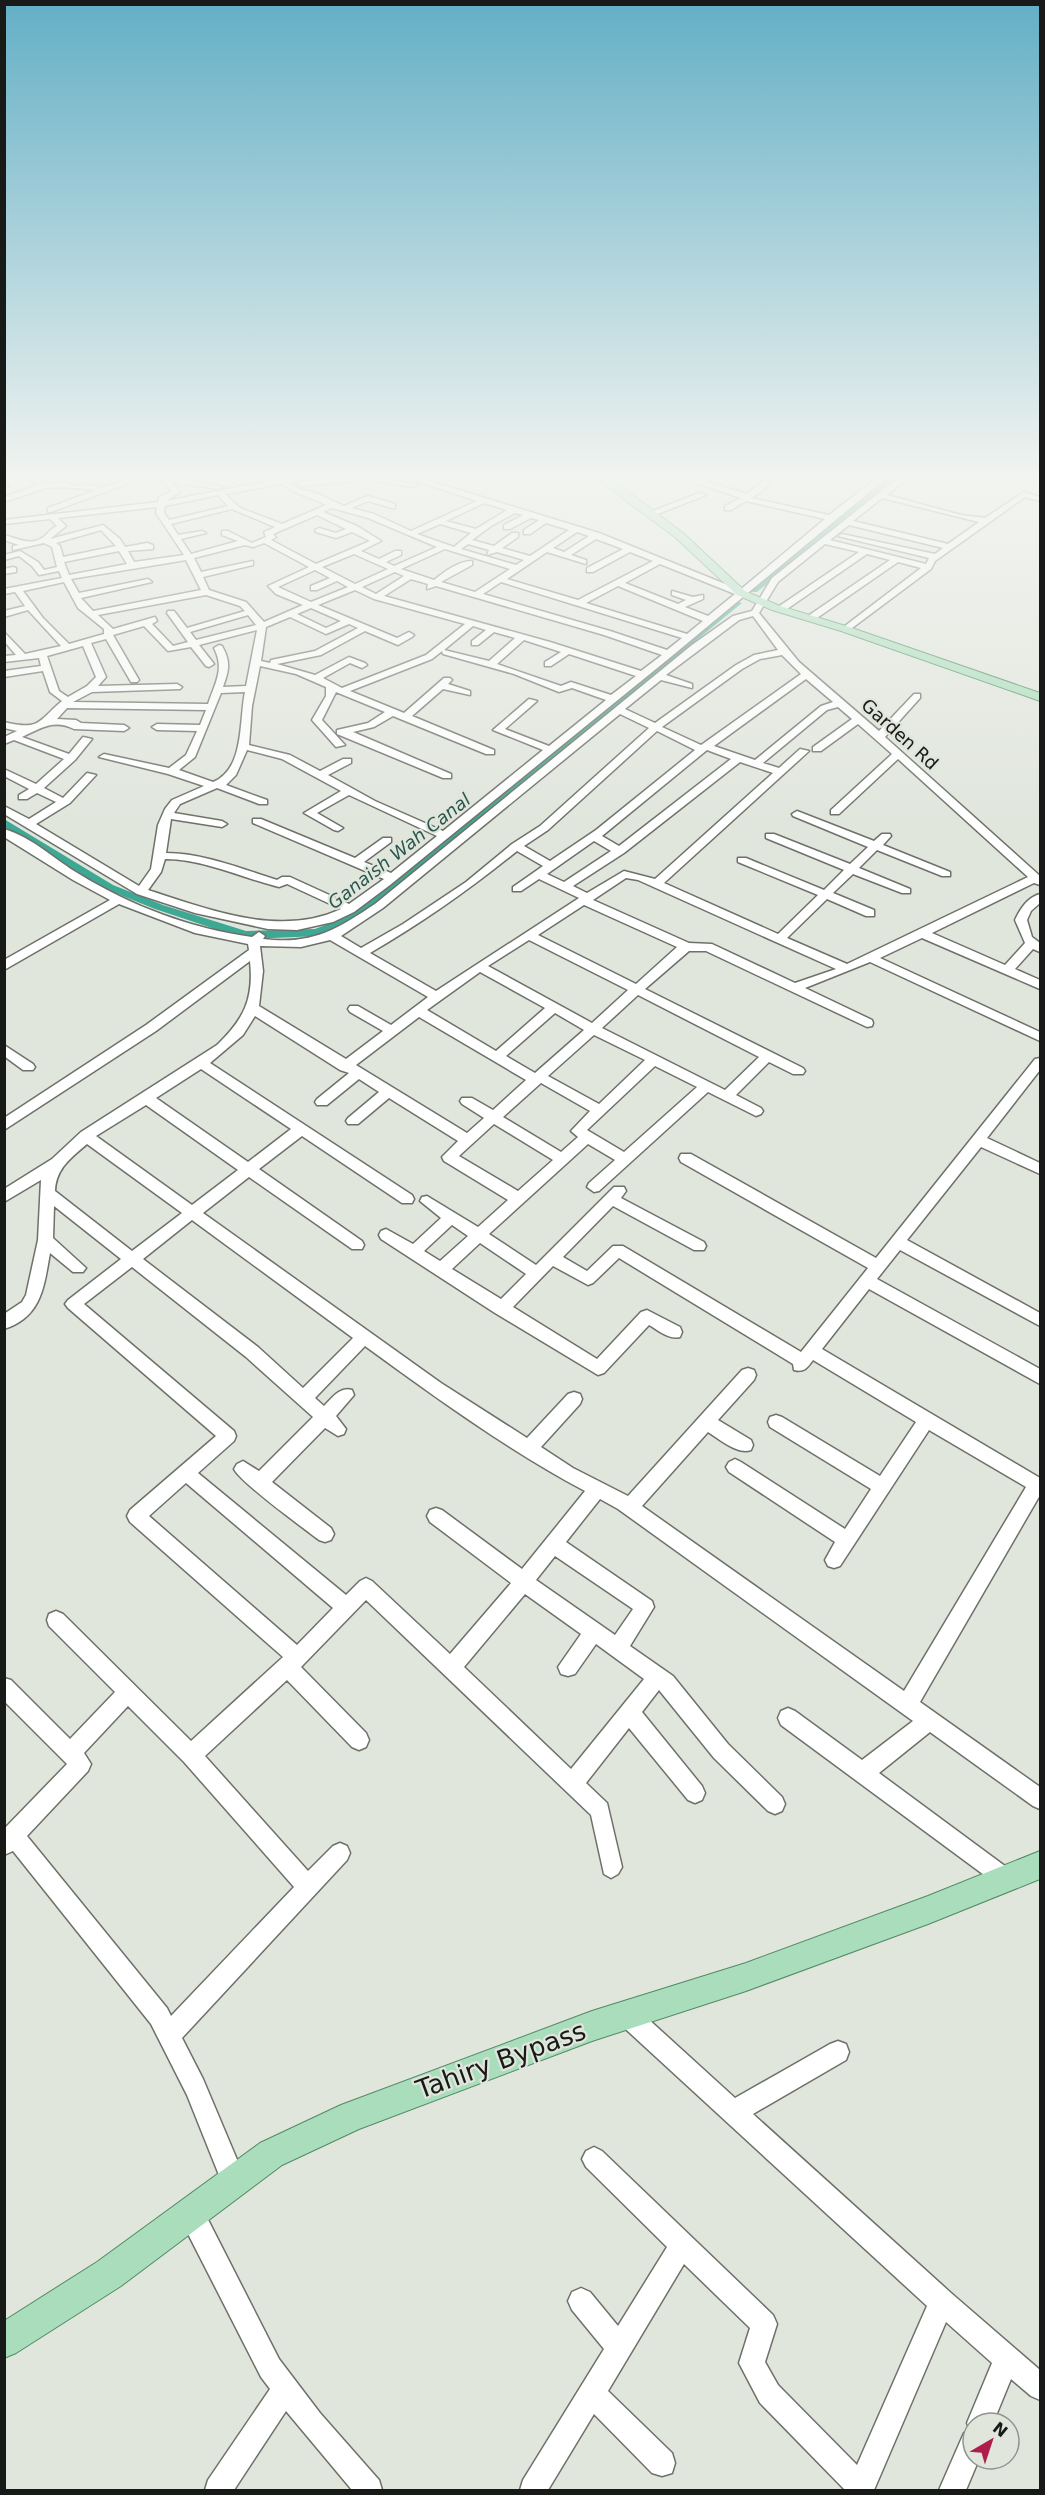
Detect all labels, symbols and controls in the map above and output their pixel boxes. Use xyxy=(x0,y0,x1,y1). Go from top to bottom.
street label: Garden Rd xyxy=(857,694,943,774)
water label: Ganaish Wah Canal xyxy=(324,789,474,913)
street label: Tahiry Bypass xyxy=(411,2015,590,2105)
north arrow xyxy=(961,2411,1021,2471)
text: N xyxy=(989,2418,1011,2441)

